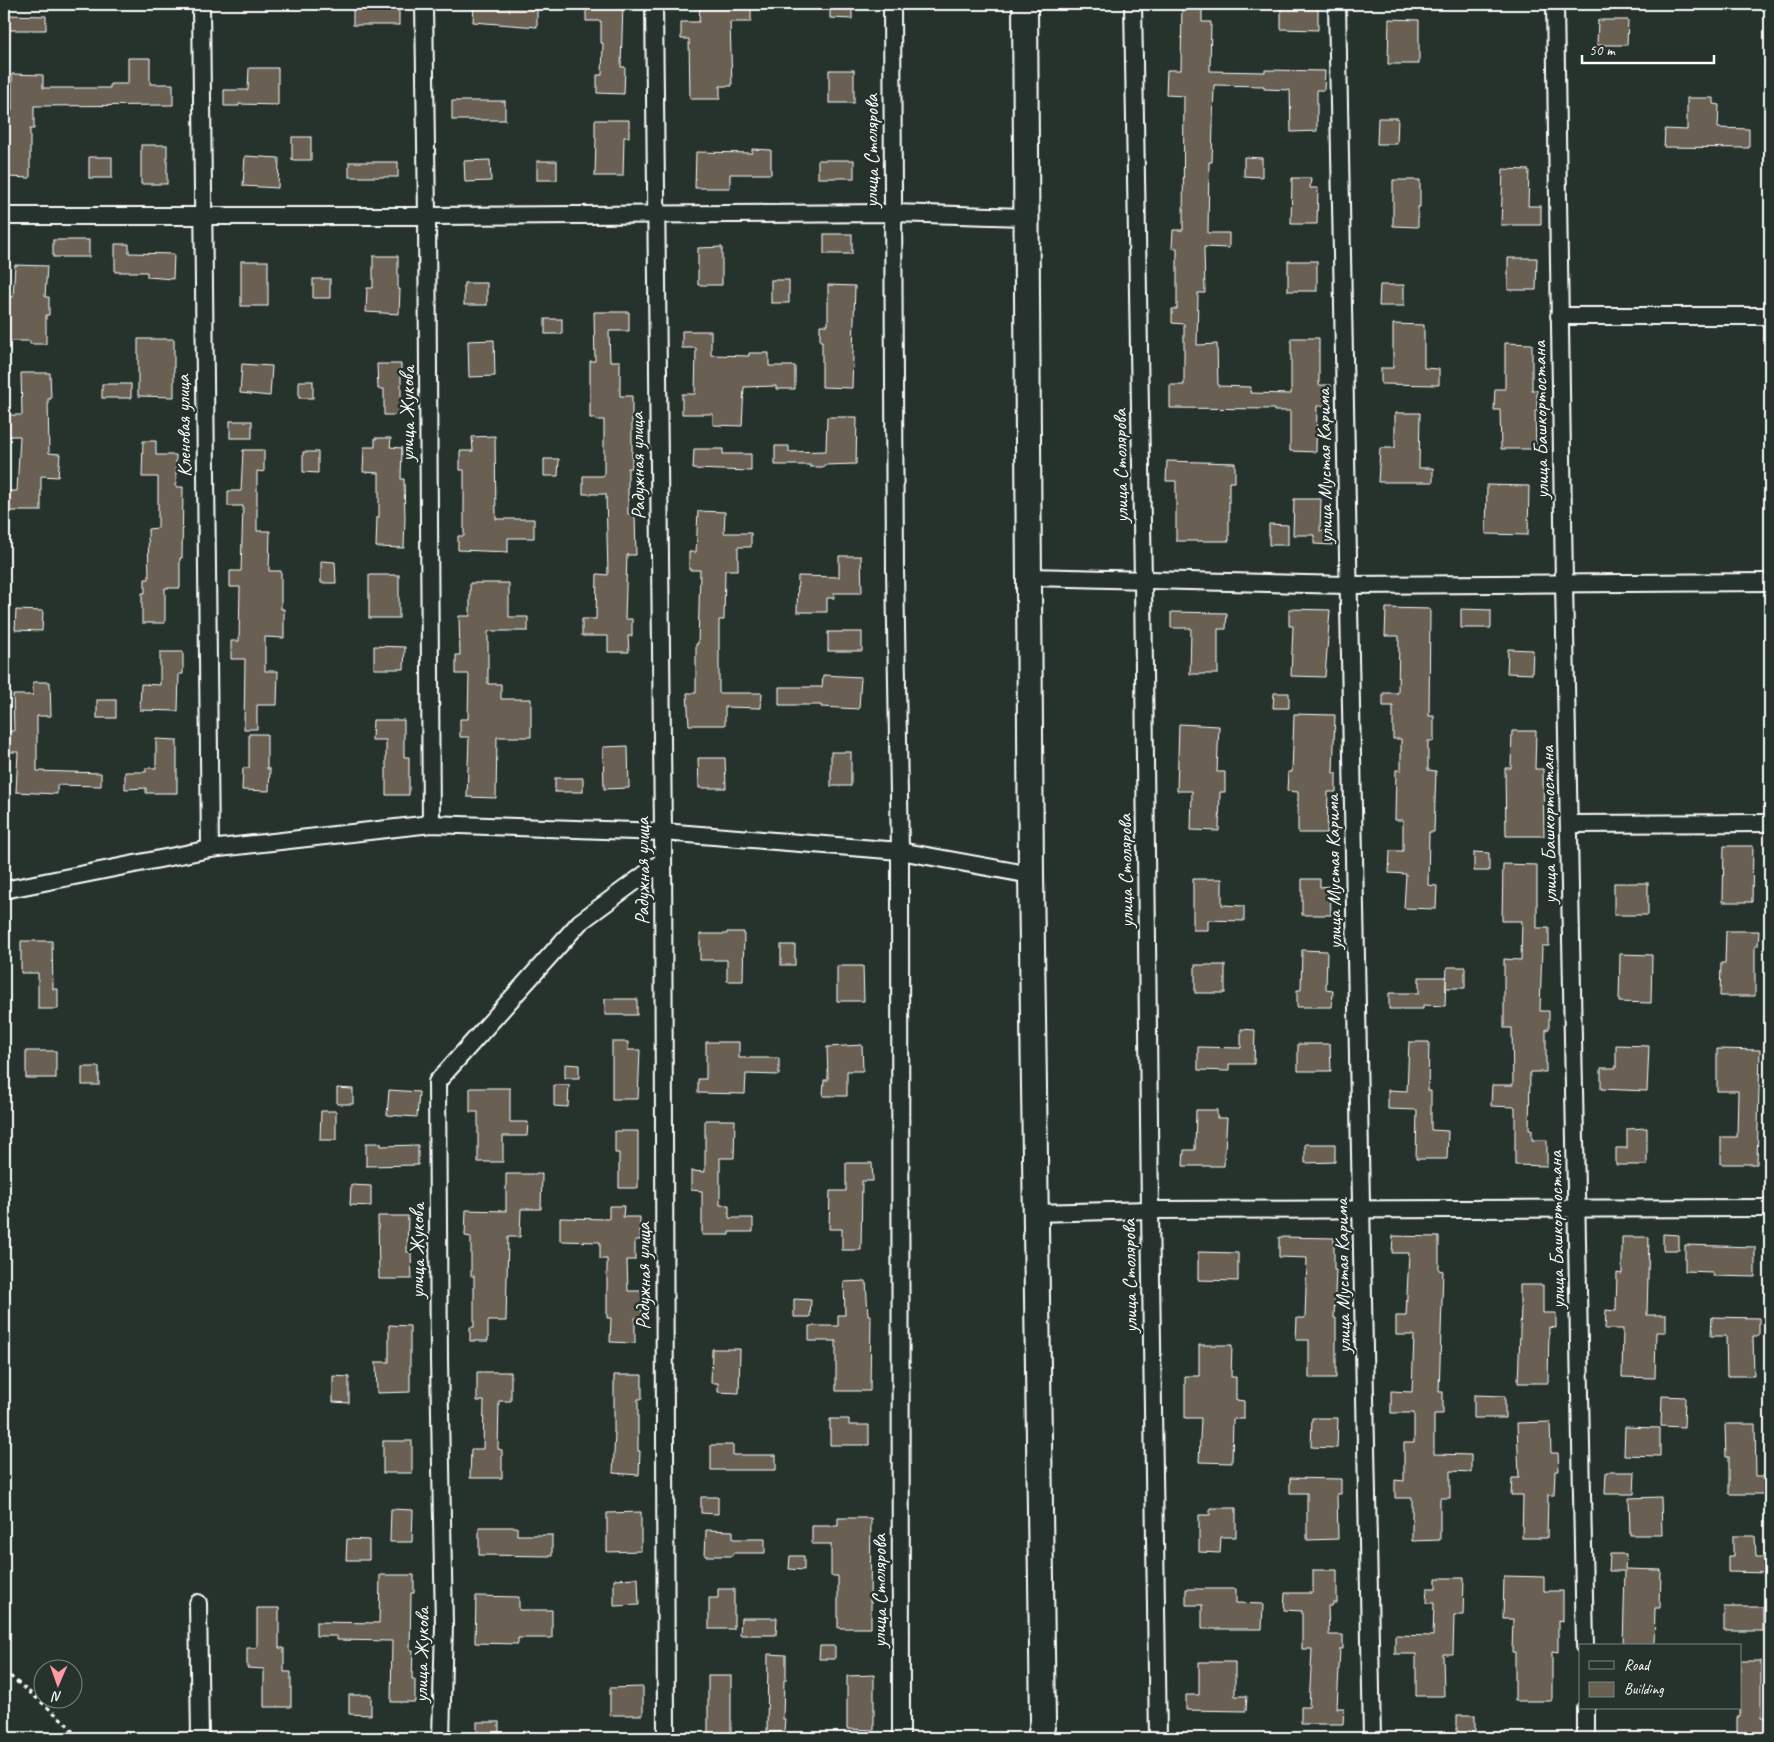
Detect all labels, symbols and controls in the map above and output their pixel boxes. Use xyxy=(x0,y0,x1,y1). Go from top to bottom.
scale bar xyxy=(1582,32,1714,64)
text: 50 m xyxy=(1589,41,1616,60)
street label: улица Столярова xyxy=(859,93,884,209)
street label: улица Башкортостана xyxy=(1527,339,1554,500)
street label: улица Жукова xyxy=(395,365,420,463)
street label: Кленовая улица xyxy=(170,373,197,477)
street label: улица Мустая Карима xyxy=(1311,387,1338,545)
street label: улица Столярова xyxy=(1107,408,1134,524)
street label: Радужная улица xyxy=(624,411,651,520)
street label: улица Башкортостана xyxy=(1535,744,1562,905)
street label: улица Мустая Карима xyxy=(1320,793,1347,951)
street label: улица Столярова xyxy=(1112,813,1139,929)
street label: Радужная улица xyxy=(630,816,655,925)
street label: улица Башкортостана xyxy=(1543,1149,1570,1310)
street label: улица Мустая Карима xyxy=(1329,1197,1356,1355)
street label: улица Жукова xyxy=(405,1202,430,1300)
street label: улица Столярова xyxy=(1116,1218,1143,1334)
street label: Радужная улица xyxy=(631,1221,656,1330)
street label: улица Столярова xyxy=(867,1533,892,1649)
street label: улица Жукова xyxy=(408,1605,435,1704)
legend xyxy=(1579,1644,1742,1710)
text: Road xyxy=(1624,1656,1651,1675)
north arrow xyxy=(32,1660,82,1710)
text: Building xyxy=(1624,1680,1664,1699)
text: N xyxy=(51,1688,62,1705)

